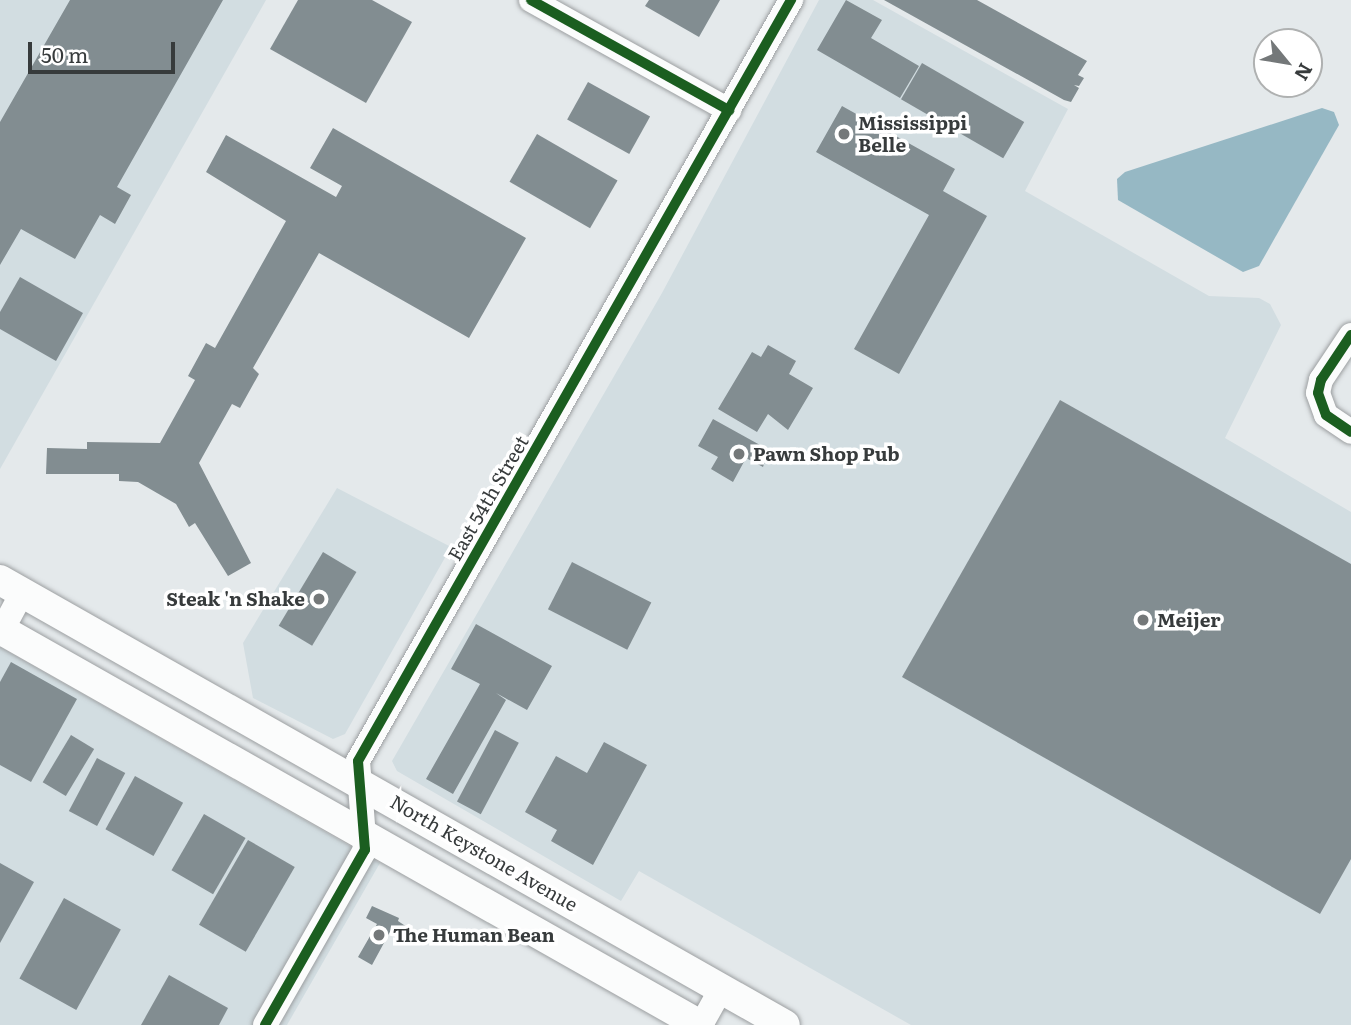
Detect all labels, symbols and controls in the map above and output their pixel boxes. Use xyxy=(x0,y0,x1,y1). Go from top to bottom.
scale bar xyxy=(32,28,178,72)
north arrow xyxy=(1253,28,1323,98)
text: 50 m xyxy=(41,38,88,69)
text: N xyxy=(1288,59,1321,86)
place label: Mississippi Belle xyxy=(858,112,967,156)
marker: Mississippi Belle xyxy=(836,126,852,142)
street label: East 54th Street xyxy=(443,431,533,565)
place label: Pawn Shop Pub xyxy=(753,443,900,465)
marker: Pawn Shop Pub xyxy=(731,446,747,462)
place label: Steak 'n Shake xyxy=(166,588,305,610)
marker: Steak 'n Shake xyxy=(311,591,327,607)
place label: Meijer xyxy=(1157,609,1221,631)
marker: Meijer xyxy=(1135,612,1151,628)
street label: North Keystone Avenue xyxy=(386,790,582,916)
place label: The Human Bean xyxy=(393,924,555,946)
marker: The Human Bean xyxy=(371,927,387,943)

